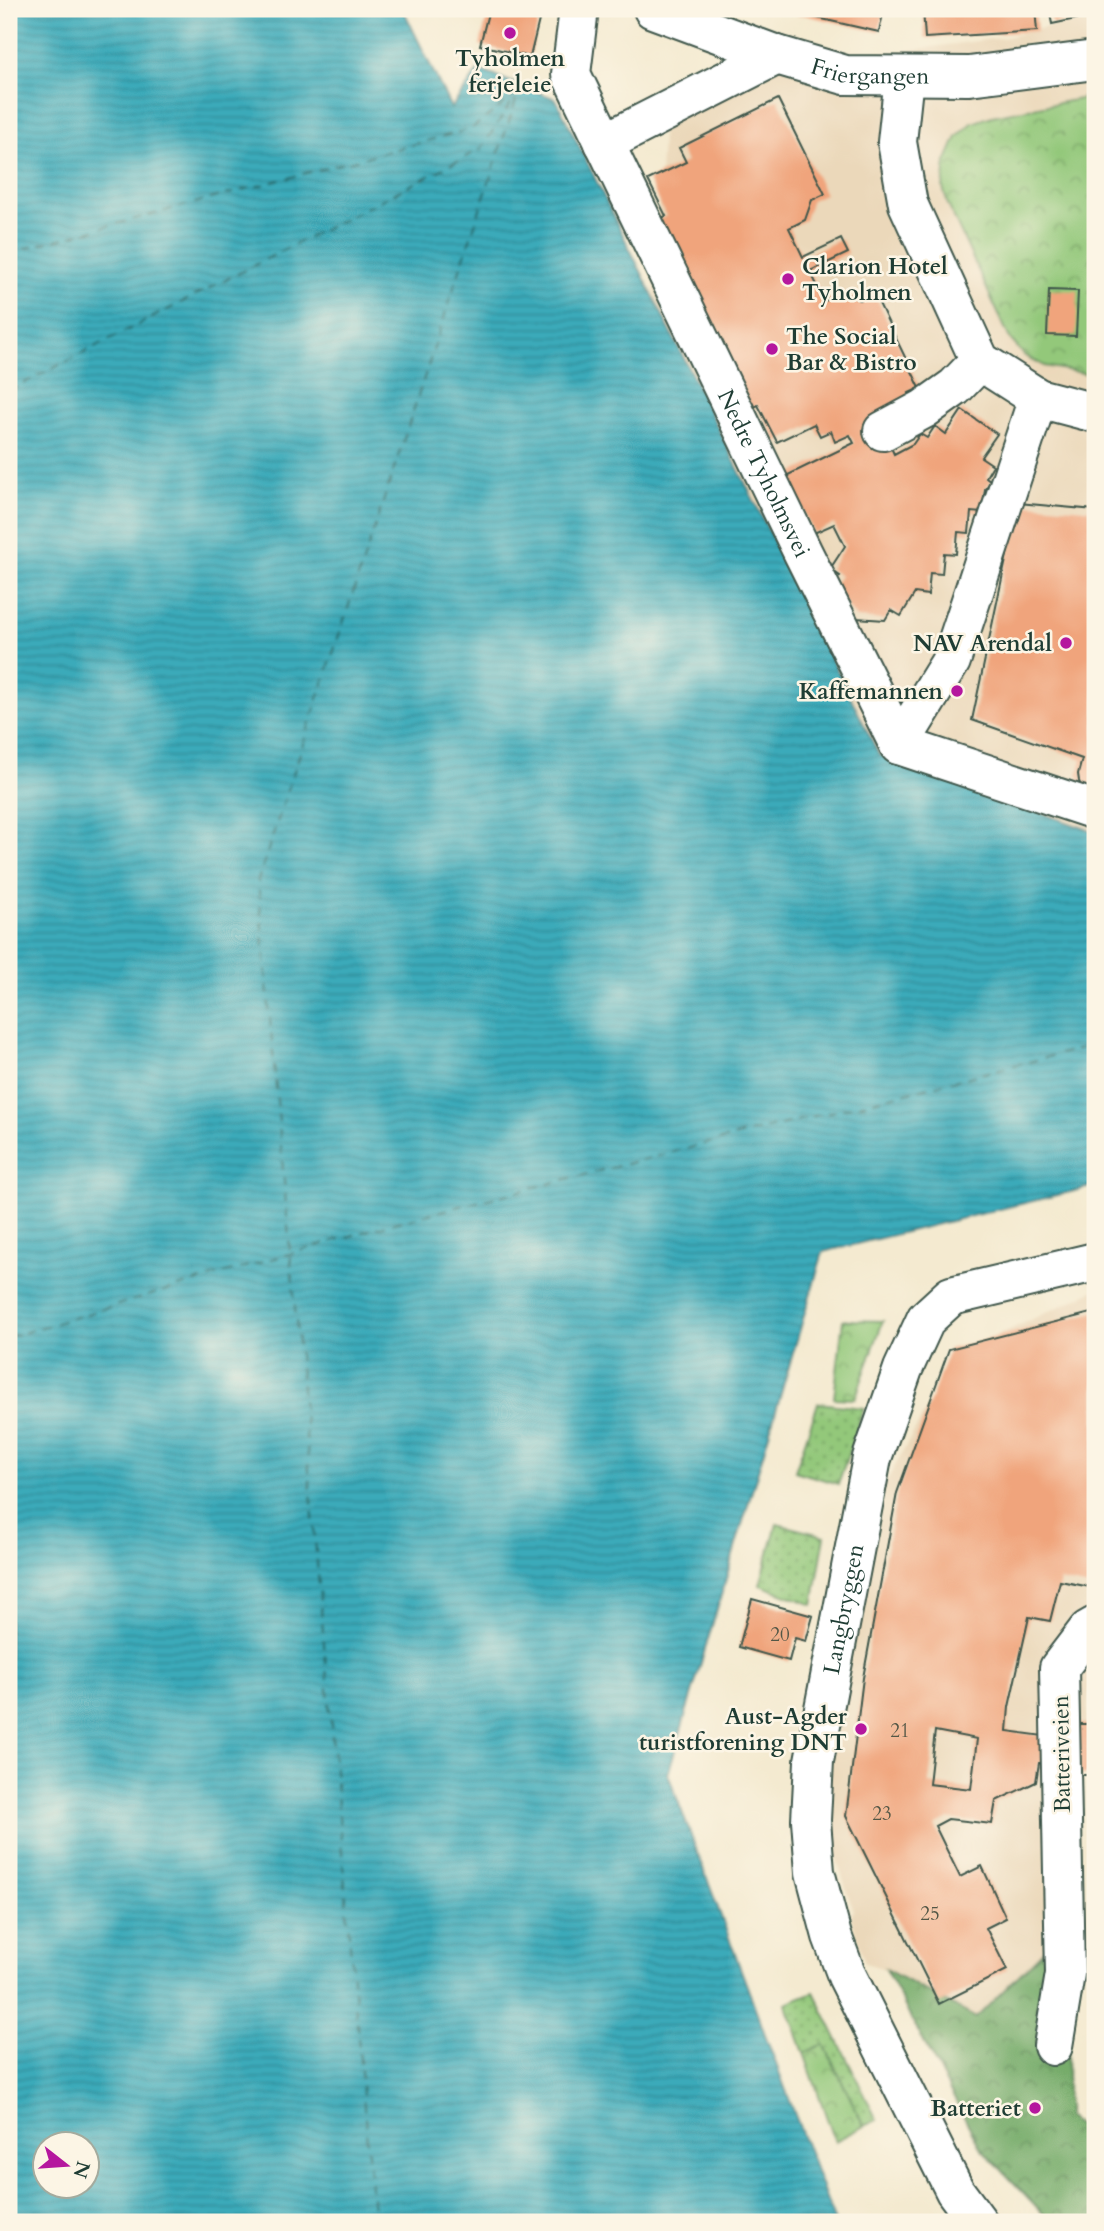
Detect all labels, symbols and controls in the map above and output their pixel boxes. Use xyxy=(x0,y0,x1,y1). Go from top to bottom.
marker: Tyholmen ferjeleie xyxy=(502,25,518,41)
place label: Tyholmen ferjeleie xyxy=(455,43,565,100)
street label: Friergangen xyxy=(807,51,930,92)
place label: Clarion Hotel Tyholmen xyxy=(802,251,948,308)
marker: Clarion Hotel Tyholmen xyxy=(780,271,796,287)
place label: The Social Bar & Bistro xyxy=(786,321,917,378)
marker: The Social Bar & Bistro xyxy=(764,341,780,357)
street label: Nedre Tyholmsvei xyxy=(710,384,818,562)
place label: NAV Arendal xyxy=(913,628,1052,659)
marker: NAV Arendal xyxy=(1058,635,1074,651)
place label: Kaffemannen xyxy=(799,676,943,707)
marker: Kaffemannen xyxy=(949,683,965,699)
street label: Langbryggen xyxy=(816,1541,871,1677)
house number: 20 xyxy=(770,1622,790,1648)
street label: Batteriveien xyxy=(1045,1695,1078,1813)
place label: Aust-Agder turistforening DNT xyxy=(639,1701,848,1758)
house number: 21 xyxy=(890,1718,910,1744)
marker: Aust-Agder turistforening DNT xyxy=(853,1721,869,1737)
house number: 23 xyxy=(872,1801,892,1827)
house number: 25 xyxy=(920,1901,940,1927)
place label: Batteriet xyxy=(930,2093,1021,2124)
marker: Batteriet xyxy=(1027,2100,1043,2116)
north arrow xyxy=(32,2130,102,2200)
text: N xyxy=(66,2158,96,2182)

